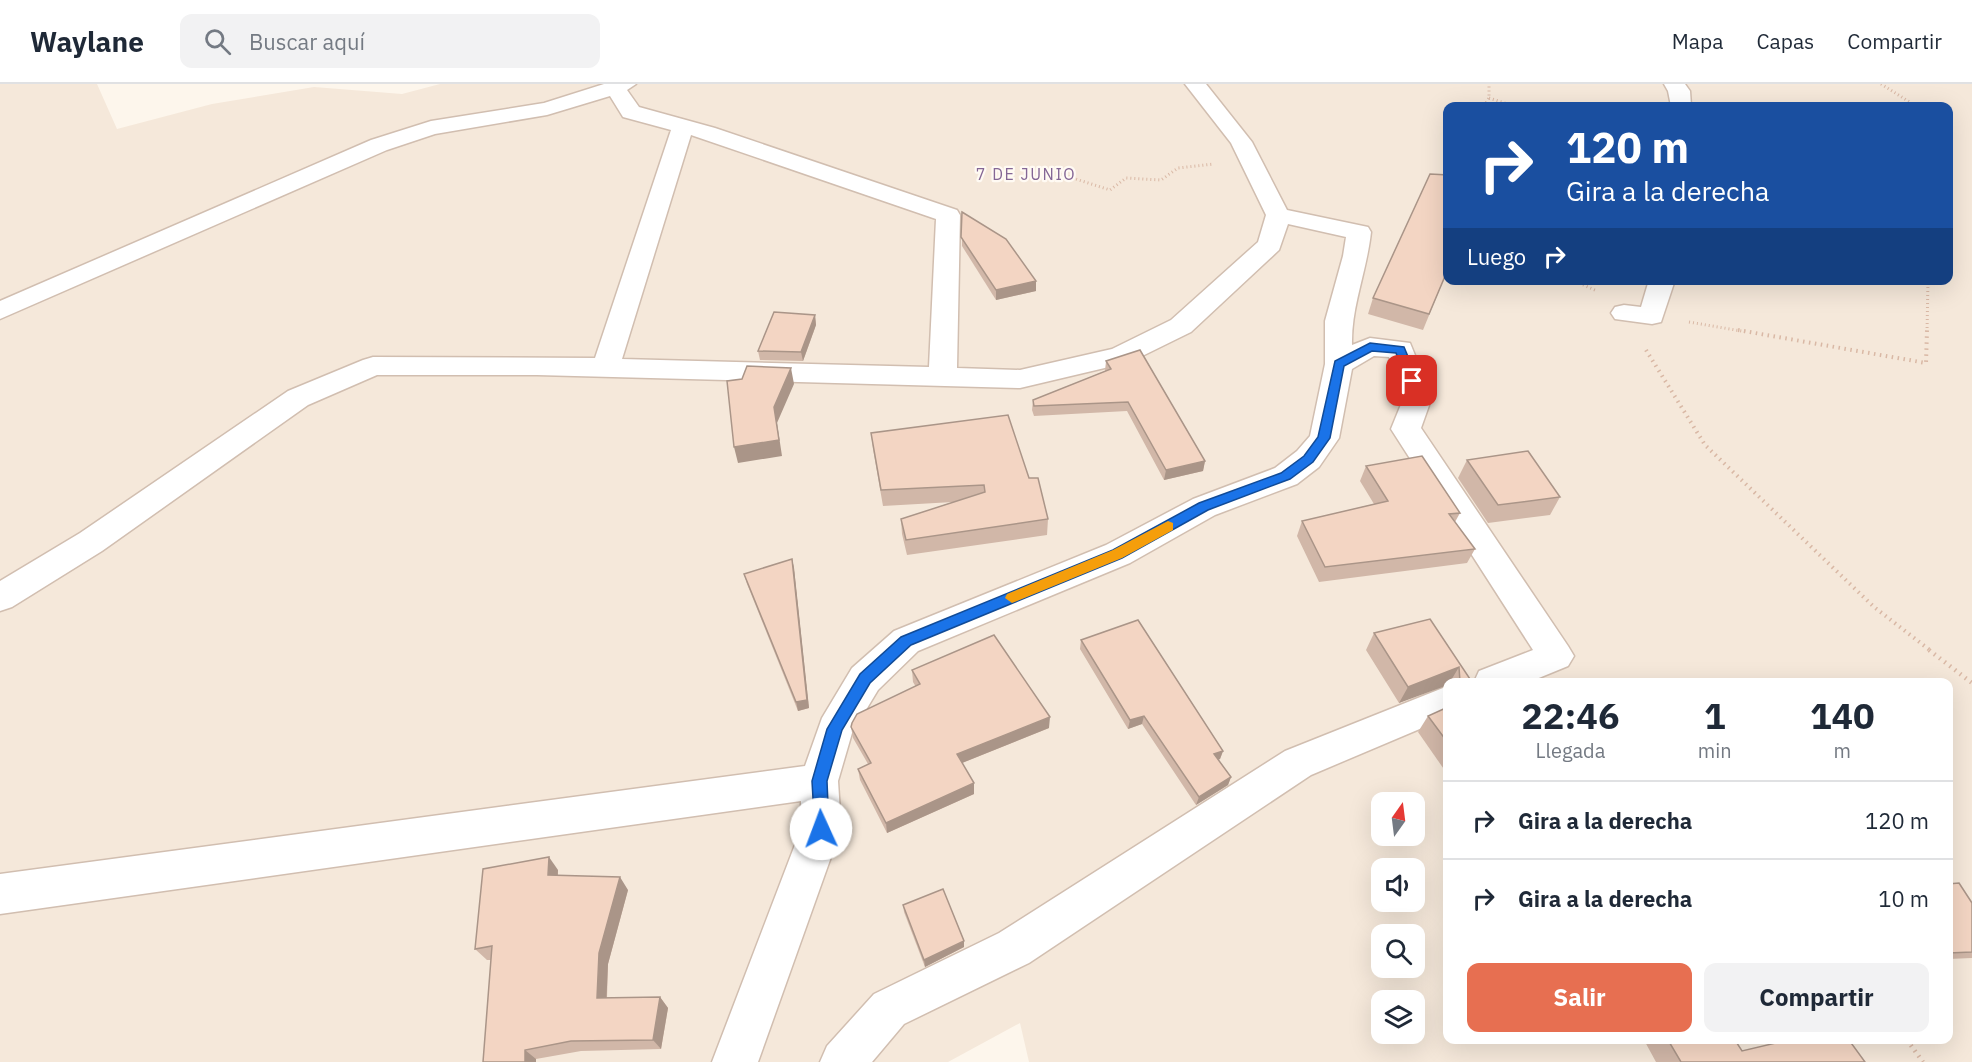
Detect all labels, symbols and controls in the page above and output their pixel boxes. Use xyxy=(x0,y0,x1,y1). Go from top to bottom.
search box xyxy=(180,14,600,68)
text: Waylane xyxy=(30,23,144,60)
icon: search xyxy=(201,25,234,58)
text: Buscar aquí xyxy=(249,27,365,56)
text: Mapa xyxy=(1672,27,1723,55)
text: Capas xyxy=(1756,27,1814,55)
text: Compartir xyxy=(1847,27,1942,55)
text: 120 m xyxy=(1566,120,1689,175)
icon: right xyxy=(1467,126,1545,204)
district label: 7 DE JUNIO xyxy=(976,164,1076,184)
text: Gira a la derecha xyxy=(1566,173,1769,208)
icon: right xyxy=(1538,240,1571,273)
text: Luego xyxy=(1467,242,1526,271)
pin xyxy=(1386,355,1437,406)
icon: arrive xyxy=(1395,364,1428,397)
text: 22:46 xyxy=(1521,692,1620,739)
text: 1 xyxy=(1704,692,1726,739)
text: 140 xyxy=(1810,692,1875,739)
text: Llegada xyxy=(1535,737,1605,764)
text: min xyxy=(1698,737,1732,764)
text: m xyxy=(1834,737,1851,764)
north arrow xyxy=(1371,792,1425,846)
map controls xyxy=(1371,792,1425,1044)
position arrow xyxy=(789,797,853,861)
icon: right xyxy=(1467,804,1500,837)
text: Gira a la derecha xyxy=(1518,806,1692,835)
text: 120 m xyxy=(1865,806,1929,835)
button: sound xyxy=(1371,858,1425,912)
icon: right xyxy=(1467,882,1500,915)
text: Gira a la derecha xyxy=(1518,884,1692,913)
text: 10 m xyxy=(1878,884,1929,913)
button: search xyxy=(1371,924,1425,978)
button: Salir xyxy=(1467,963,1692,1032)
button: Compartir xyxy=(1704,963,1929,1032)
button: layers xyxy=(1371,990,1425,1044)

